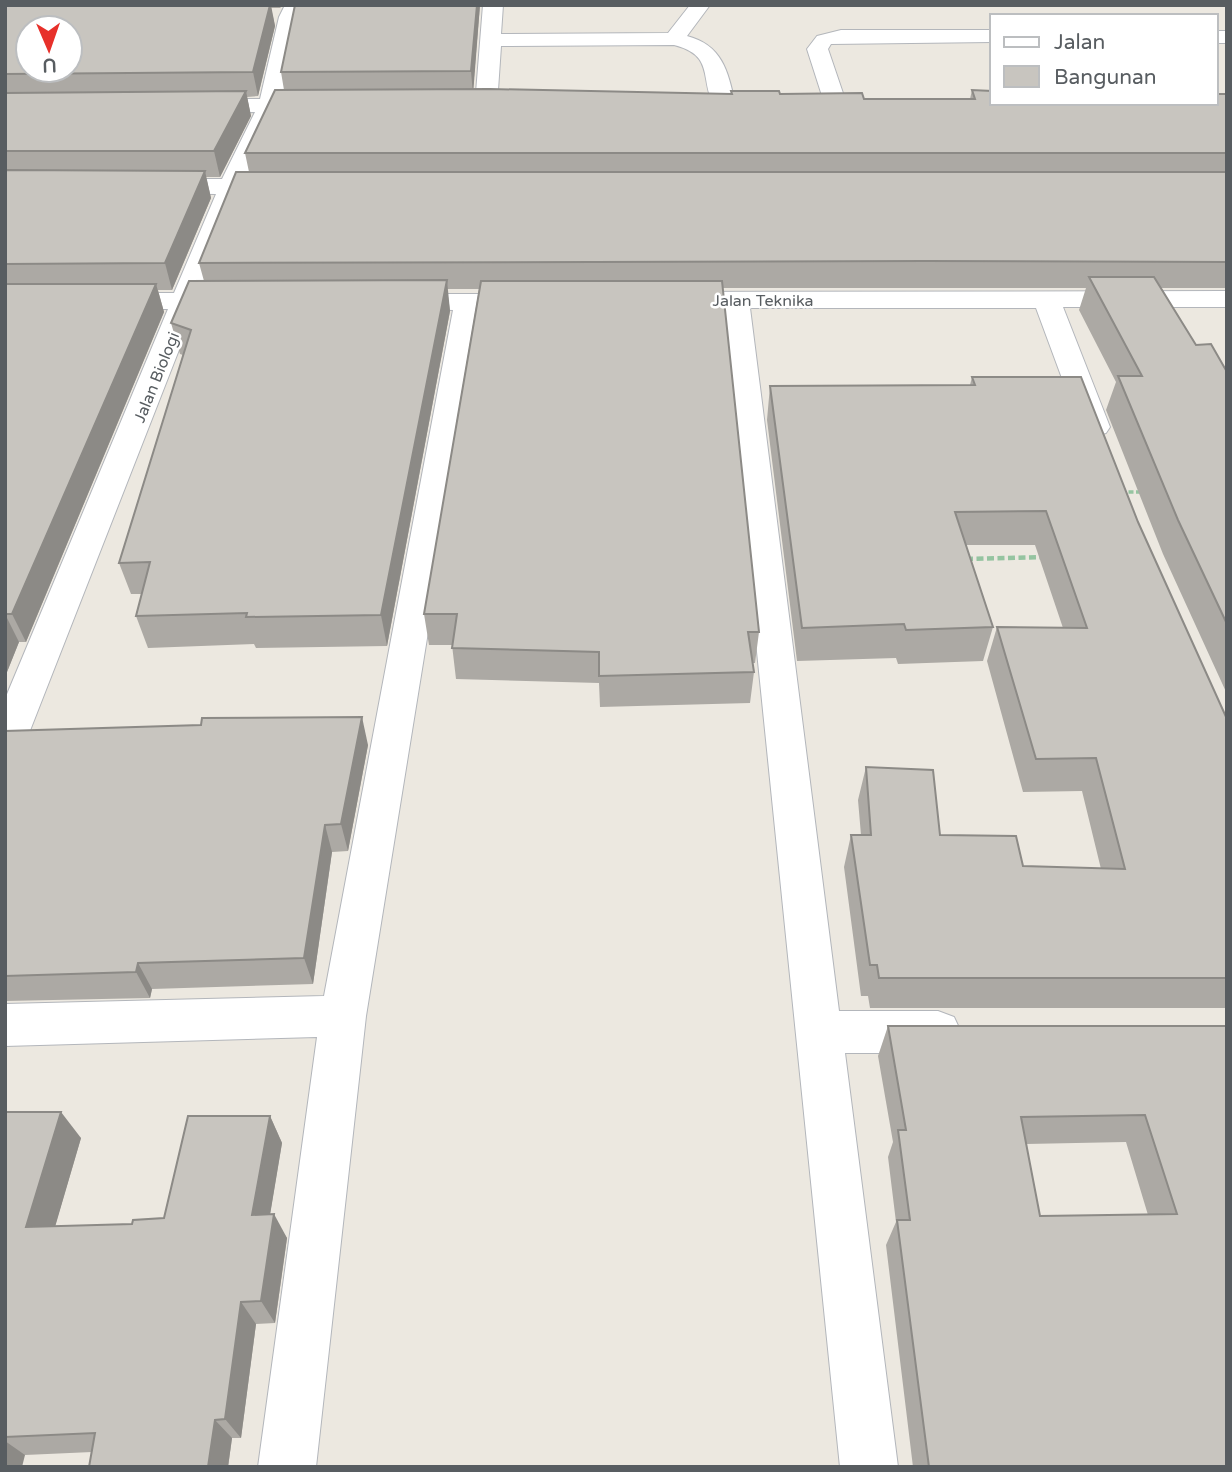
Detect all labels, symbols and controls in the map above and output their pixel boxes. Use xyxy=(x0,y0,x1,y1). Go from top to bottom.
north arrow xyxy=(14,14,84,84)
legend xyxy=(990,14,1218,105)
text: Jalan xyxy=(1054,30,1105,55)
text: U xyxy=(42,54,57,76)
text: Bangunan xyxy=(1054,65,1157,90)
street label: Jalan Teknika xyxy=(712,291,814,311)
street label: Jalan Biologi xyxy=(130,329,184,426)

